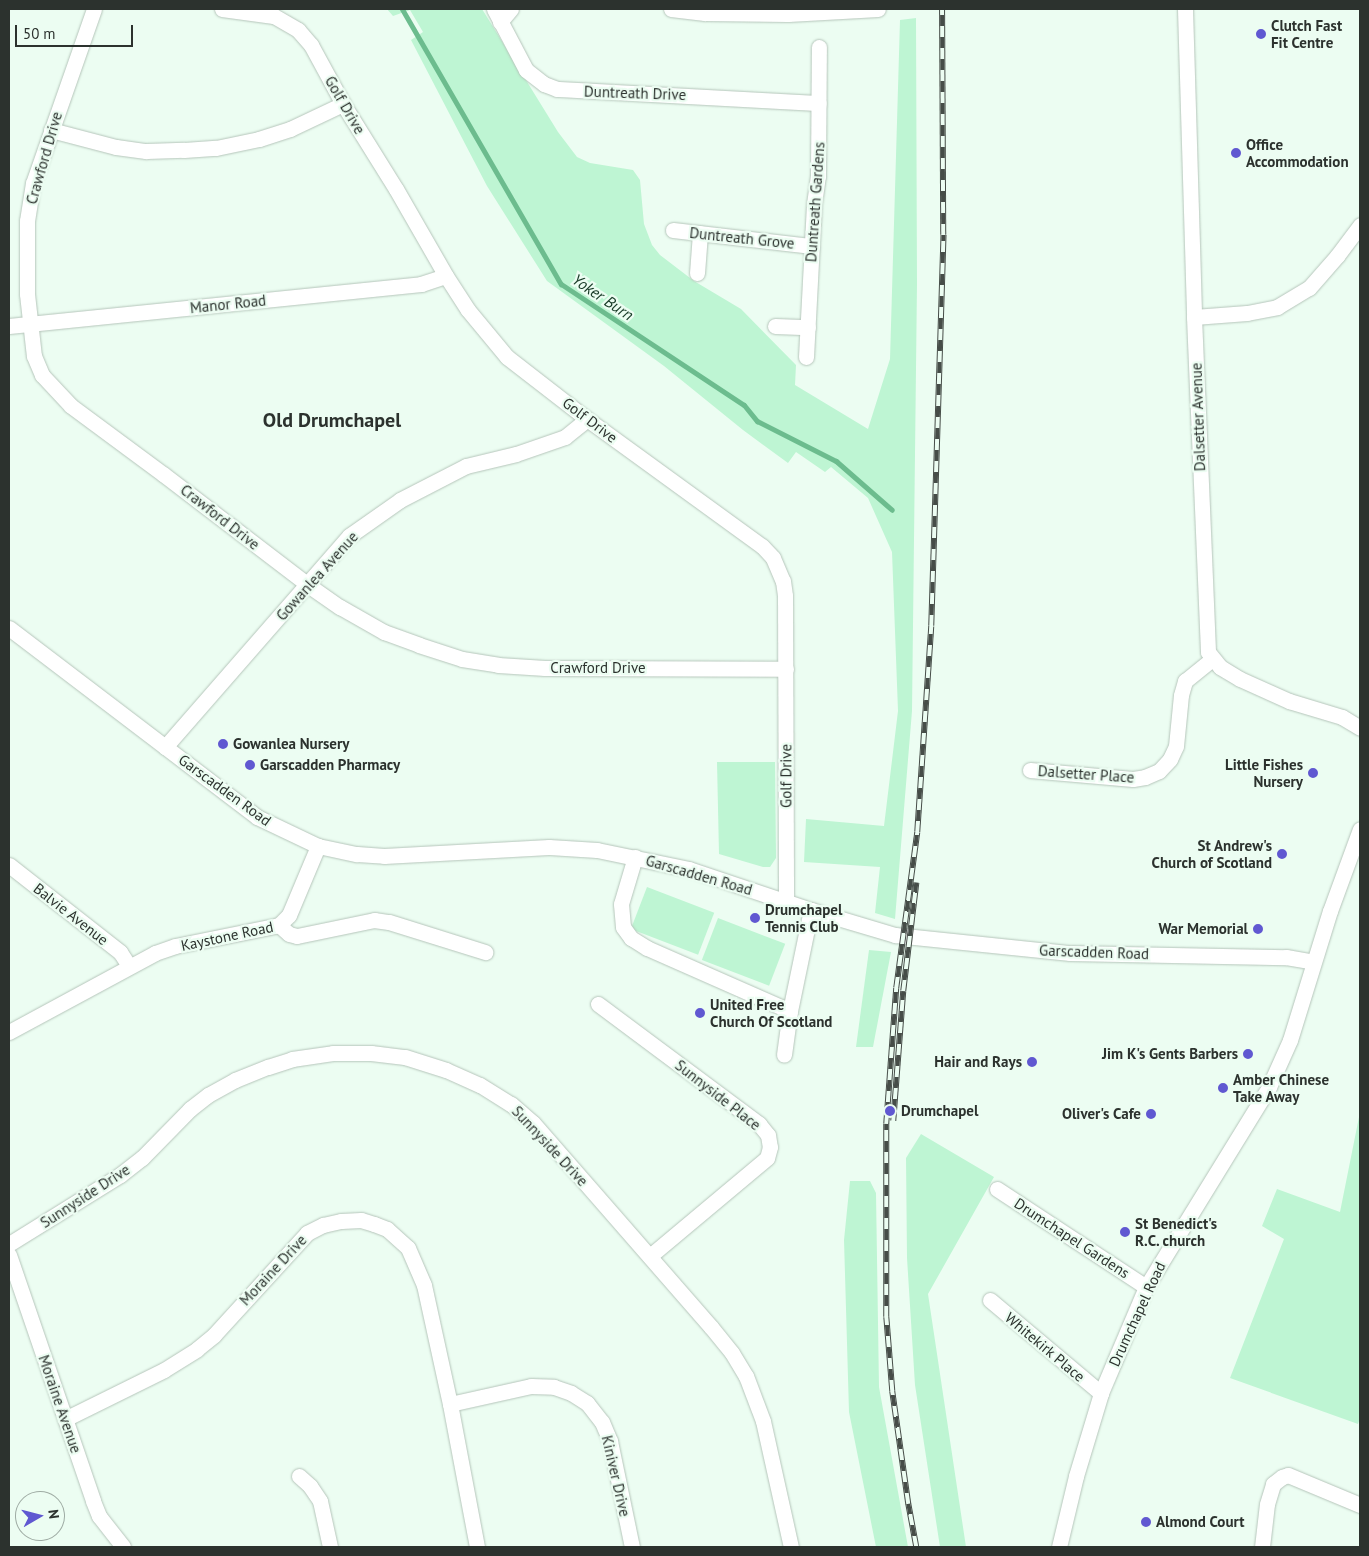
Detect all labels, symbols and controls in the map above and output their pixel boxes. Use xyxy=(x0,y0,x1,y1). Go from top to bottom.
scale bar xyxy=(18,15,135,47)
place label: Clutch Fast Fit Centre xyxy=(1271,16,1342,51)
text: 50 m xyxy=(23,24,56,43)
marker: Clutch Fast Fit Centre xyxy=(1255,28,1267,40)
street label: Golf Drive xyxy=(321,73,369,137)
street label: Duntreath Drive xyxy=(584,82,686,104)
street label: Crawford Drive xyxy=(22,110,66,206)
place label: Office Accommodation xyxy=(1246,135,1349,170)
street label: Duntreath Gardens xyxy=(802,141,828,263)
marker: Office Accommodation xyxy=(1230,147,1242,159)
street label: Duntreath Grove xyxy=(689,224,795,252)
water label: Yoker Burn xyxy=(569,270,637,324)
street label: Manor Road xyxy=(189,291,267,317)
street label: Dalsetter Avenue xyxy=(1187,362,1209,472)
street label: Golf Drive xyxy=(559,394,621,446)
district label: Old Drumchapel xyxy=(263,408,401,432)
street label: Crawford Drive xyxy=(177,481,263,553)
street label: Gowanlea Avenue xyxy=(272,528,362,624)
street label: Crawford Drive xyxy=(550,659,646,677)
place label: Gowanlea Nursery xyxy=(233,735,349,753)
marker: Gowanlea Nursery xyxy=(217,738,229,750)
street label: Golf Drive xyxy=(777,744,795,808)
street label: Garscadden Road xyxy=(175,750,275,830)
place label: Little Fishes Nursery xyxy=(1225,755,1303,790)
place label: Garscadden Pharmacy xyxy=(260,756,400,774)
marker: Garscadden Pharmacy xyxy=(244,759,256,771)
street label: Dalsetter Place xyxy=(1037,762,1135,786)
marker: Little Fishes Nursery xyxy=(1307,767,1319,779)
place label: St Andrew's Church of Scotland xyxy=(1152,836,1272,871)
marker: St Andrew's Church of Scotland xyxy=(1276,848,1288,860)
street label: Garscadden Road xyxy=(644,851,754,899)
street label: Balvie Avenue xyxy=(30,879,112,949)
place label: Drumchapel Tennis Club xyxy=(765,900,842,935)
marker: Drumchapel Tennis Club xyxy=(749,912,761,924)
street label: Kaystone Road xyxy=(179,917,275,955)
place label: War Memorial xyxy=(1158,920,1248,938)
marker: War Memorial xyxy=(1252,923,1264,935)
street label: Garscadden Road xyxy=(1039,941,1149,963)
place label: United Free Church Of Scotland xyxy=(710,995,833,1030)
marker: United Free Church Of Scotland xyxy=(694,1007,706,1019)
place label: Jim K's Gents Barbers xyxy=(1102,1045,1238,1063)
marker: Jim K's Gents Barbers xyxy=(1242,1048,1254,1060)
place label: Hair and Rays xyxy=(934,1053,1022,1071)
street label: Sunnyside Place xyxy=(672,1056,764,1134)
marker: Hair and Rays xyxy=(1026,1056,1038,1068)
place label: Amber Chinese Take Away xyxy=(1233,1070,1329,1105)
marker: Amber Chinese Take Away xyxy=(1217,1082,1229,1094)
street label: Sunnyside Drive xyxy=(508,1102,592,1190)
place label: Drumchapel xyxy=(901,1102,978,1120)
marker: Drumchapel xyxy=(883,1104,897,1118)
place label: Oliver's Cafe xyxy=(1062,1105,1141,1123)
marker: Oliver's Cafe xyxy=(1145,1108,1157,1120)
street label: Sunnyside Drive xyxy=(37,1160,133,1232)
street label: Drumchapel Gardens xyxy=(1011,1194,1133,1282)
place label: St Benedict's R.C. church xyxy=(1135,1214,1217,1249)
marker: St Benedict's R.C. church xyxy=(1119,1226,1131,1238)
street label: Moraine Drive xyxy=(236,1231,310,1309)
street label: Drumchapel Road xyxy=(1105,1259,1169,1369)
street label: Whitekirk Place xyxy=(1001,1308,1089,1386)
street label: Moraine Avenue xyxy=(35,1352,85,1456)
street label: Kiniver Drive xyxy=(598,1434,634,1518)
north arrow xyxy=(15,1491,65,1541)
text: N xyxy=(44,1508,63,1520)
place label: Almond Court xyxy=(1156,1513,1245,1531)
marker: Almond Court xyxy=(1140,1516,1152,1528)

